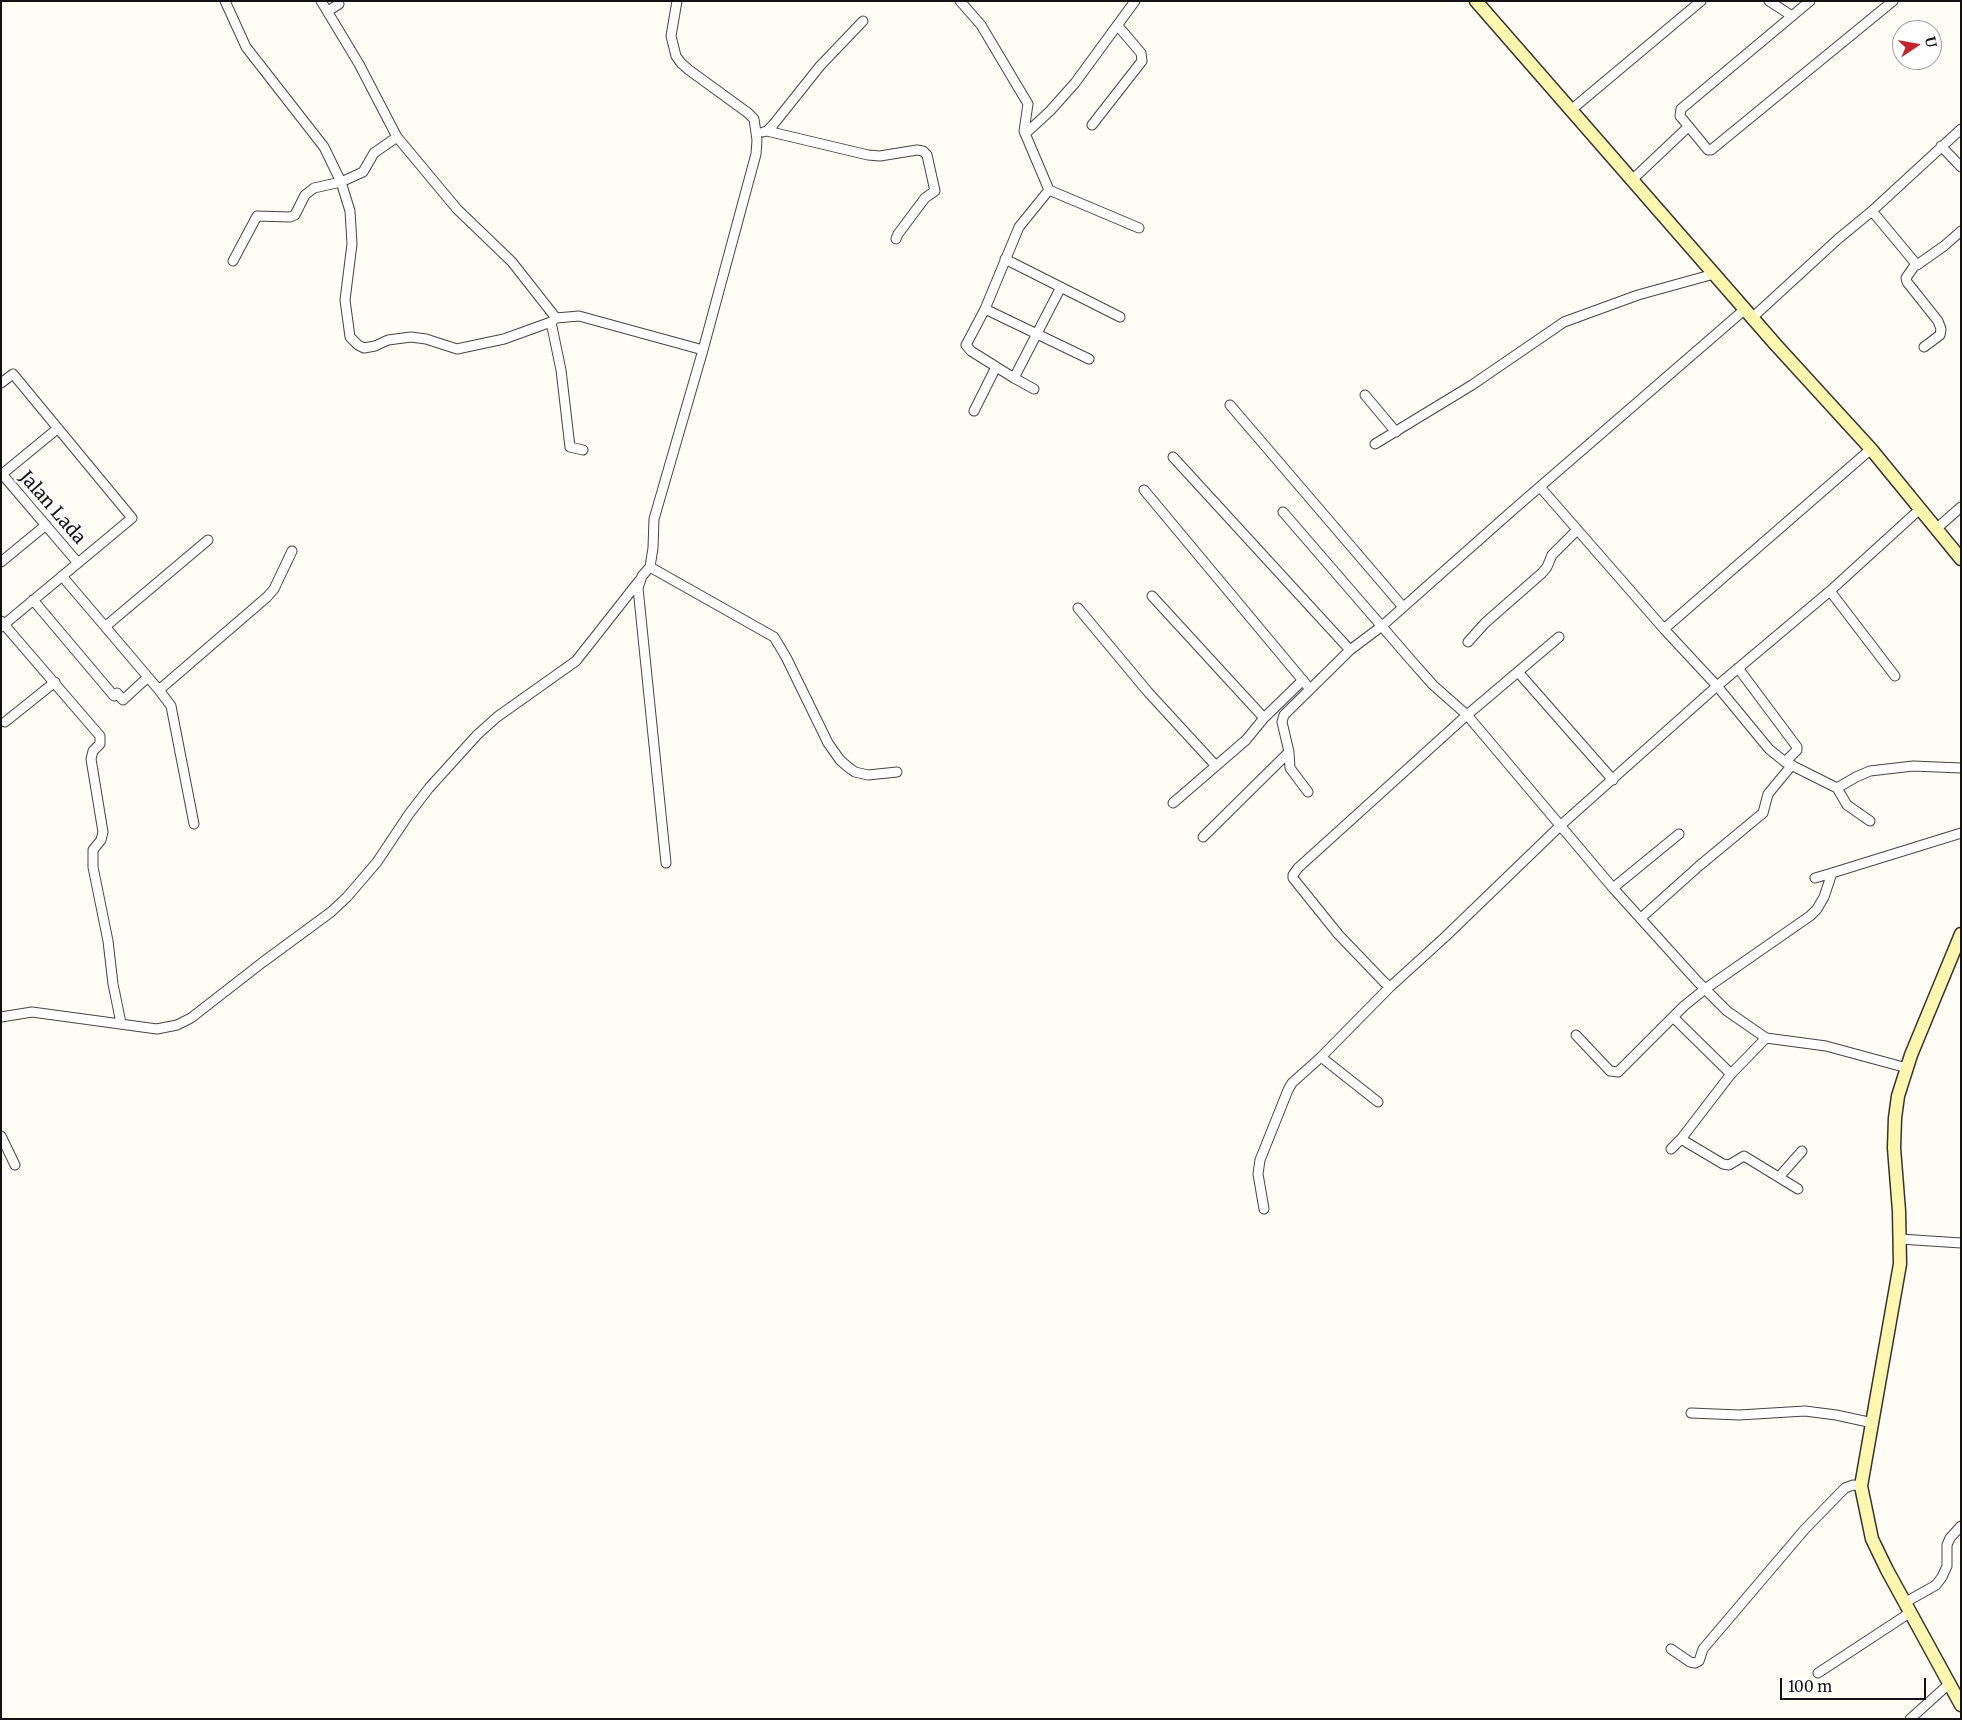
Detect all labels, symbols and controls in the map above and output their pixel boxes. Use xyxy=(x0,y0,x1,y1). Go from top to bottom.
north arrow xyxy=(1892,20,1942,70)
text: U xyxy=(1921,35,1941,49)
street label: Jalan Lada xyxy=(15,467,89,549)
scale bar xyxy=(1782,1668,1928,1700)
text: 100 m xyxy=(1788,1677,1832,1696)

